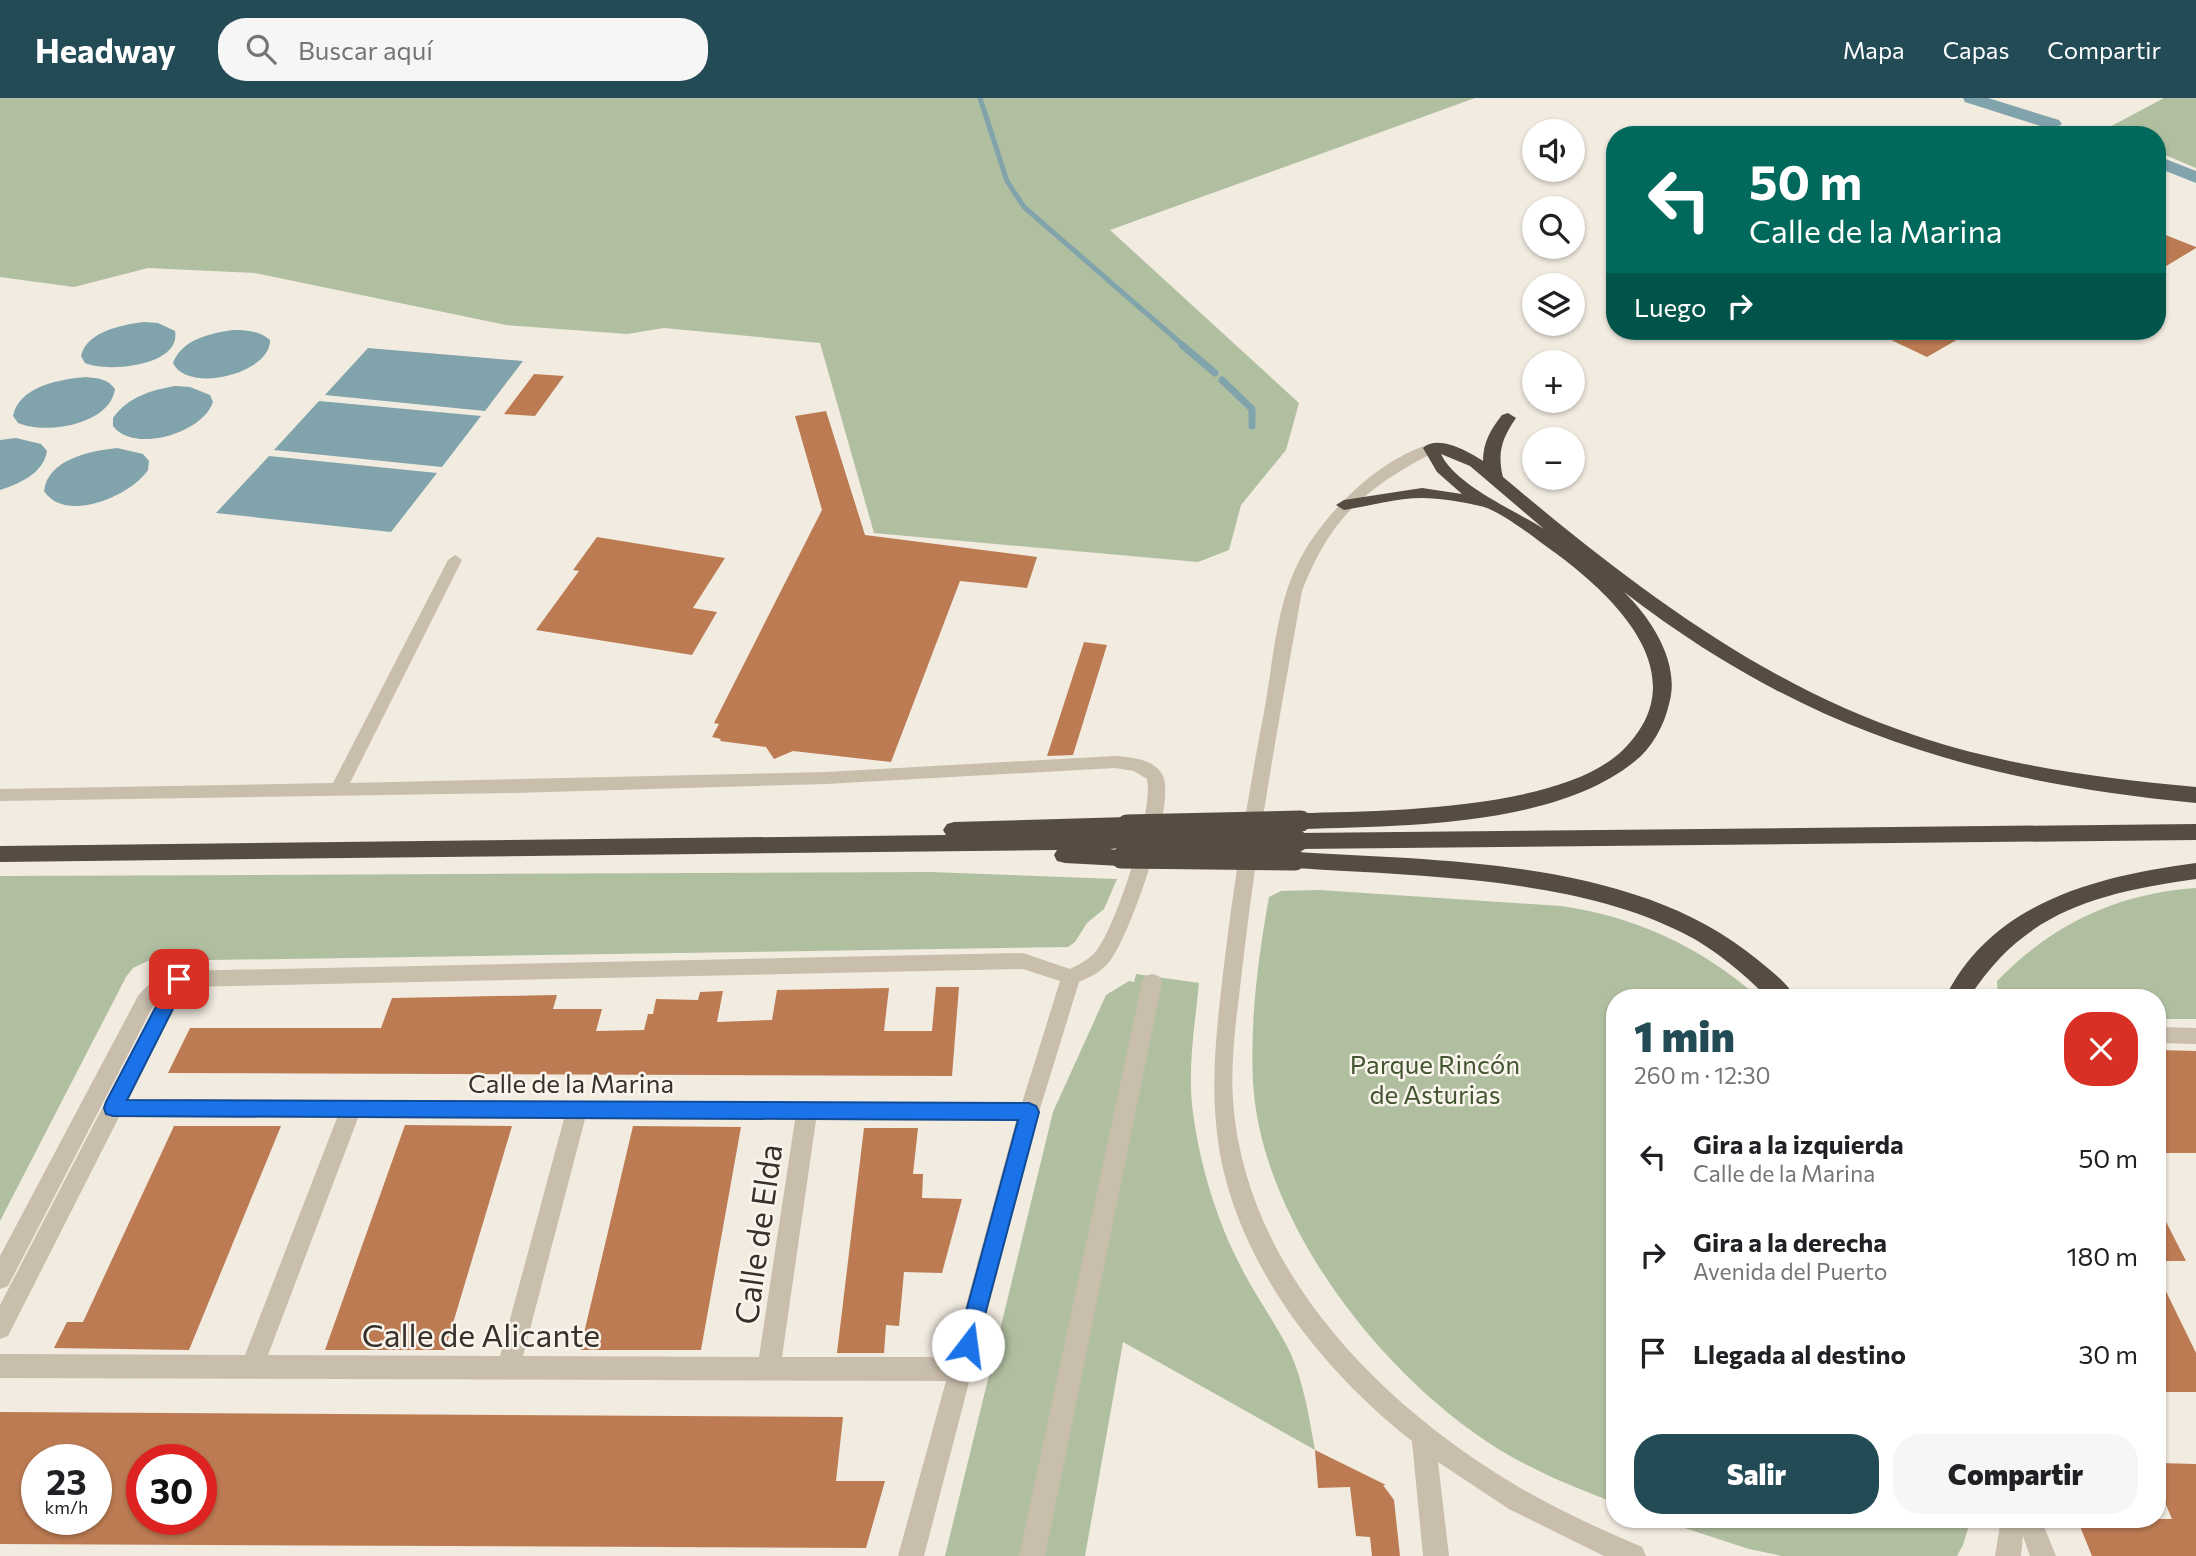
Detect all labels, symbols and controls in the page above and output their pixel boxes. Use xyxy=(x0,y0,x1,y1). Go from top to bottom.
search box xyxy=(218,18,708,81)
text: Headway xyxy=(35,29,176,70)
icon: search xyxy=(242,30,280,68)
text: Buscar aquí xyxy=(298,34,433,65)
text: Mapa xyxy=(1843,35,1905,64)
text: Capas xyxy=(1943,35,2009,64)
text: Compartir xyxy=(2047,35,2161,64)
map controls xyxy=(1522,119,1585,490)
button: sound xyxy=(1522,119,1585,182)
text: 50 m xyxy=(1749,150,1862,210)
icon: left xyxy=(1634,154,1725,245)
button: search xyxy=(1522,196,1585,259)
text: Calle de la Marina xyxy=(1749,210,2003,250)
button: layers xyxy=(1522,273,1585,336)
icon: right xyxy=(1721,287,1759,325)
text: Luego xyxy=(1634,291,1707,322)
button: + xyxy=(1522,350,1585,413)
button: − xyxy=(1522,427,1585,490)
pin xyxy=(149,949,209,1009)
icon: arrive xyxy=(160,960,198,998)
text: 1 min xyxy=(1634,1009,1735,1061)
button: close xyxy=(2064,1012,2138,1086)
park label: Parque Rincón de Asturias xyxy=(1350,1048,1520,1109)
text: 260 m · 12:30 xyxy=(1634,1061,1771,1089)
street label: Calle de la Marina xyxy=(468,1067,674,1098)
text: Gira a la izquierda xyxy=(1693,1128,1904,1159)
icon: left xyxy=(1634,1138,1672,1176)
street label: Calle de Elda xyxy=(725,1141,789,1327)
text: 50 m xyxy=(2078,1142,2138,1173)
text: Calle de la Marina xyxy=(1693,1159,1875,1187)
text: Gira a la derecha xyxy=(1693,1226,1887,1257)
icon: right xyxy=(1634,1236,1672,1274)
text: 180 m xyxy=(2066,1240,2138,1271)
text: Avenida del Puerto xyxy=(1693,1257,1888,1285)
position arrow xyxy=(931,1308,1005,1382)
street label: Calle de Alicante xyxy=(362,1314,600,1354)
icon: arrive xyxy=(1634,1334,1672,1372)
text: Llegada al destino xyxy=(1693,1338,1906,1369)
text: 30 m xyxy=(2079,1338,2138,1369)
button: Salir xyxy=(1634,1434,1879,1514)
button: Compartir xyxy=(1893,1434,2138,1514)
speed limit sign: 30 xyxy=(126,1444,217,1535)
text: 23 xyxy=(46,1459,87,1502)
text: km/h xyxy=(45,1496,88,1518)

